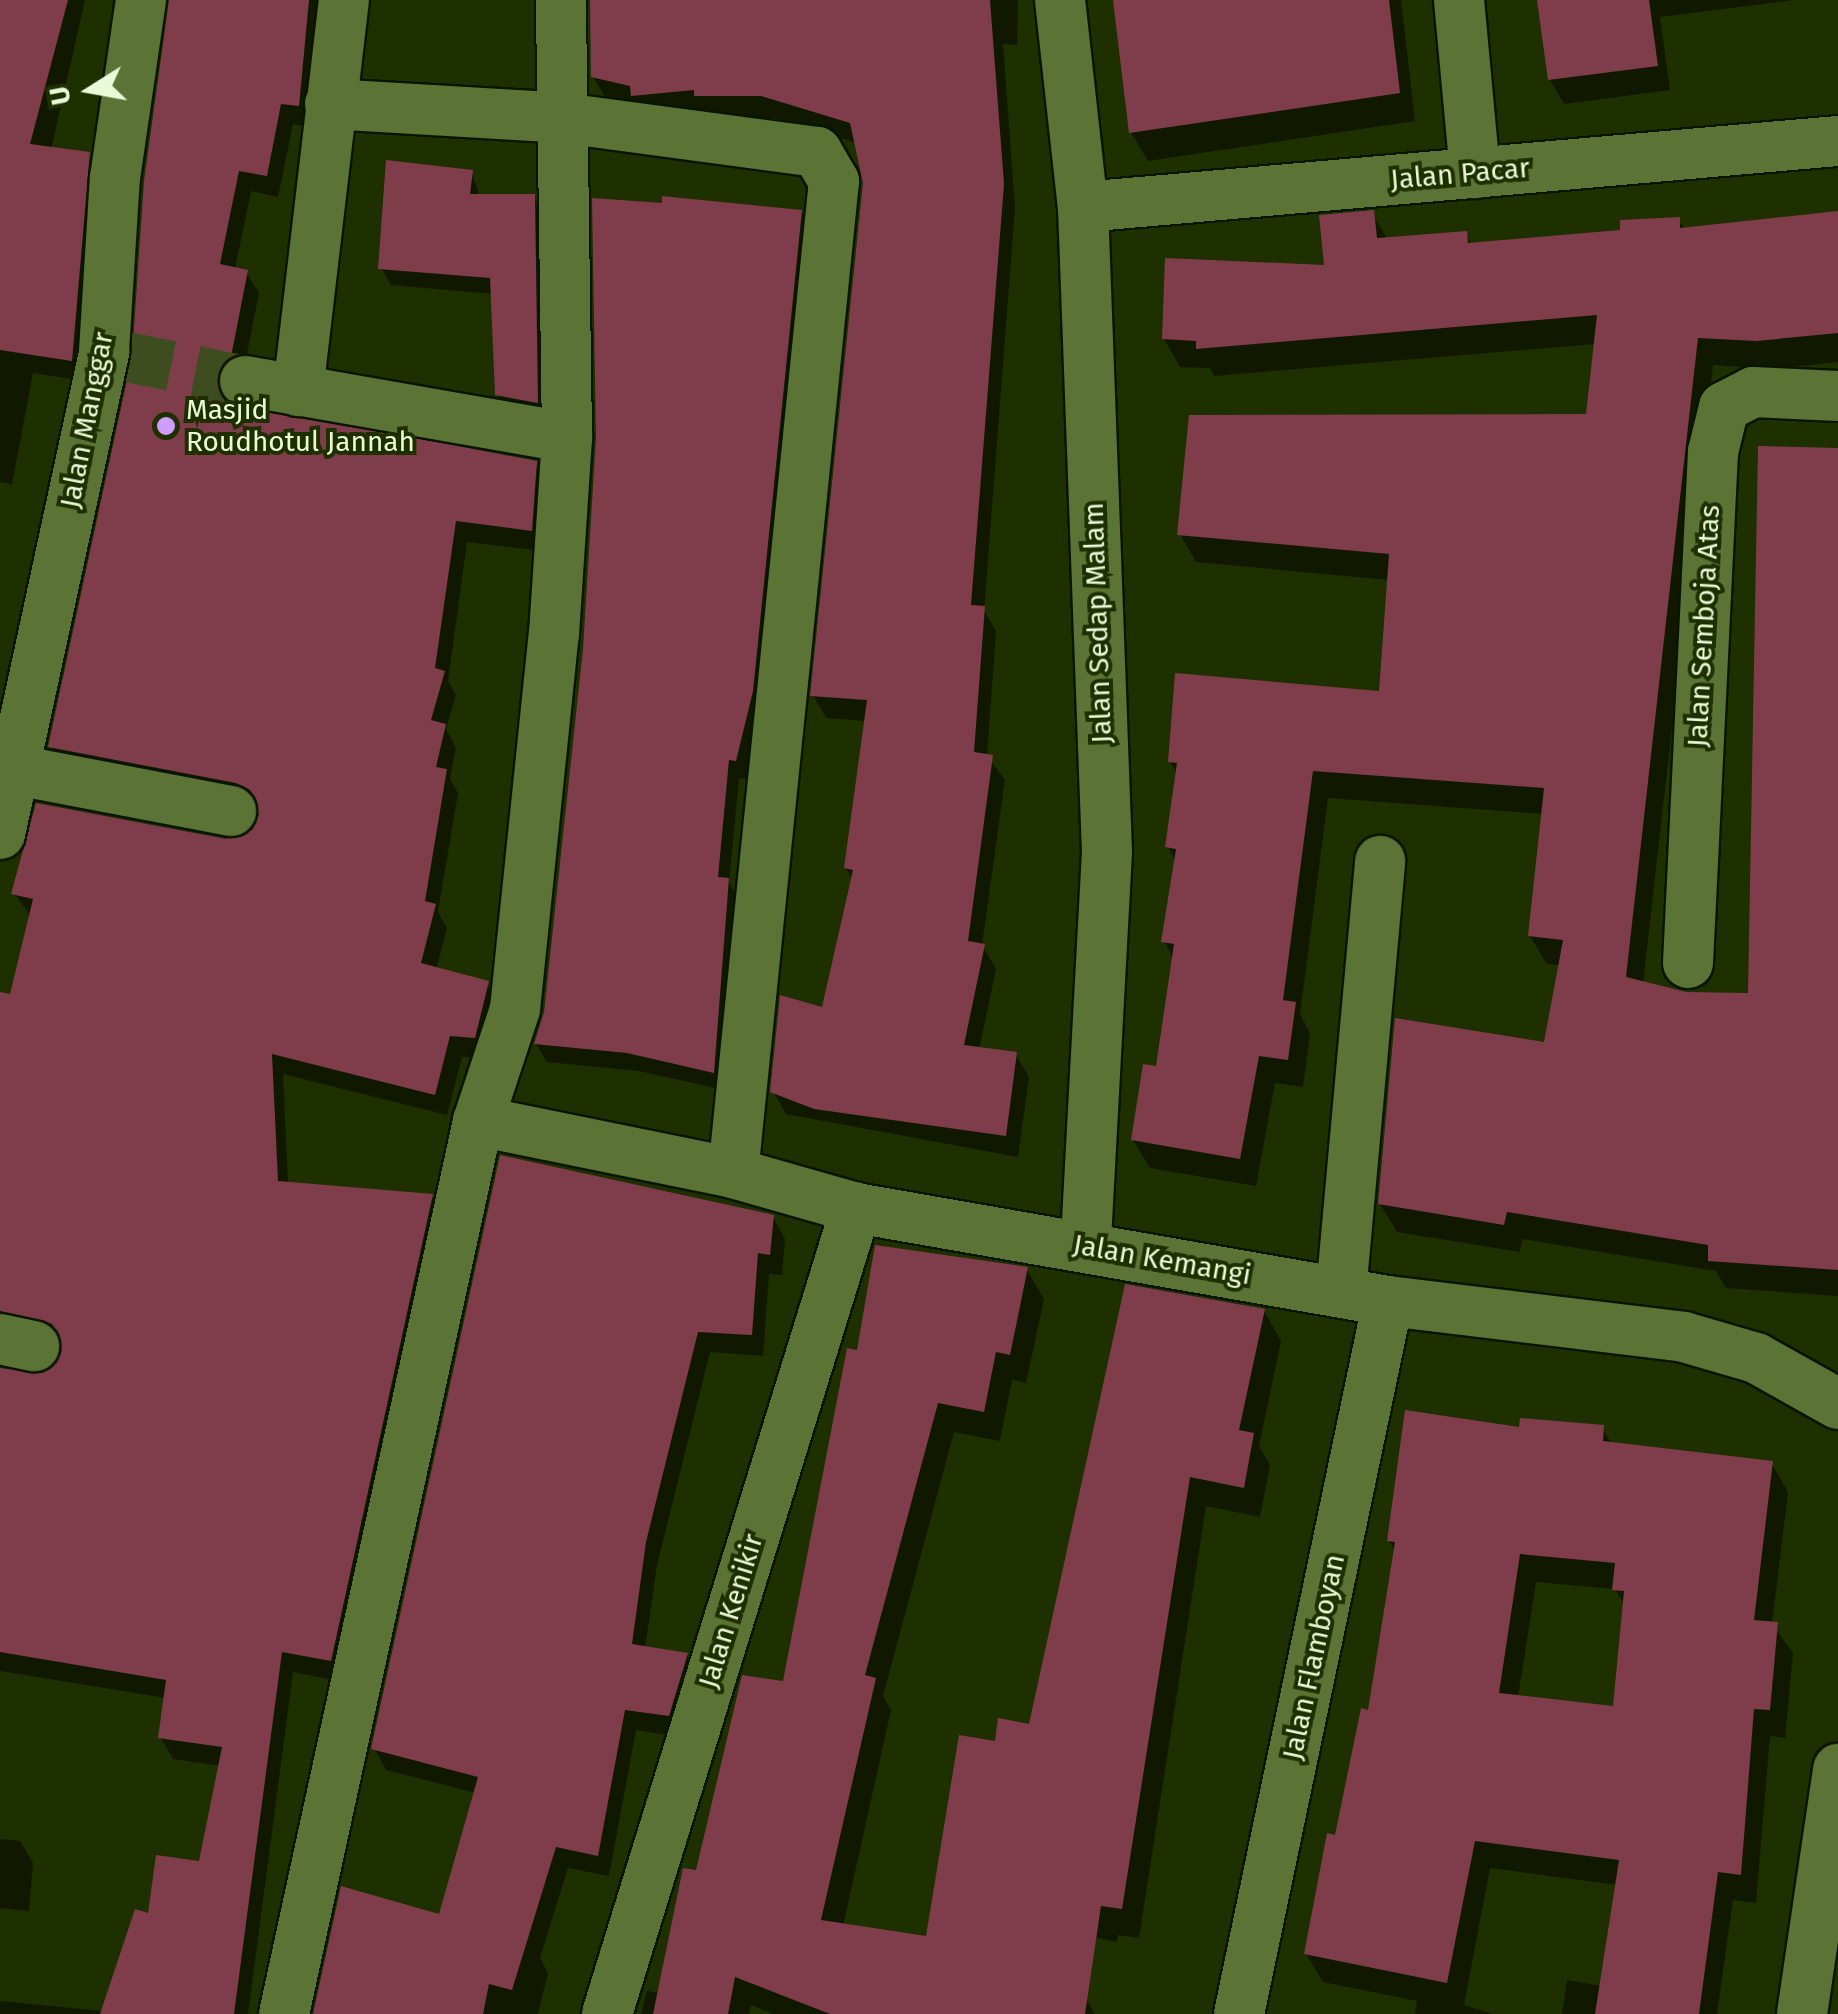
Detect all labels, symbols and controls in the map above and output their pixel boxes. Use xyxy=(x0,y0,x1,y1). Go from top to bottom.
north arrow xyxy=(40,40,140,140)
text: U xyxy=(42,84,78,108)
street label: Jalan Pacar xyxy=(1389,151,1531,197)
street label: Jalan Manggar xyxy=(53,329,121,511)
place label: Masjid Roudhotul Jannah xyxy=(186,393,415,459)
marker: Masjid Roudhotul Jannah xyxy=(155,415,177,437)
street label: Jalan Sedap Malam xyxy=(1077,502,1119,744)
street label: Jalan Semboja Atas xyxy=(1681,504,1727,748)
street label: Jalan Kemangi xyxy=(1070,1228,1254,1292)
street label: Jalan Kenikir xyxy=(692,1530,770,1692)
street label: Jalan Flamboyan xyxy=(1276,1551,1352,1763)

